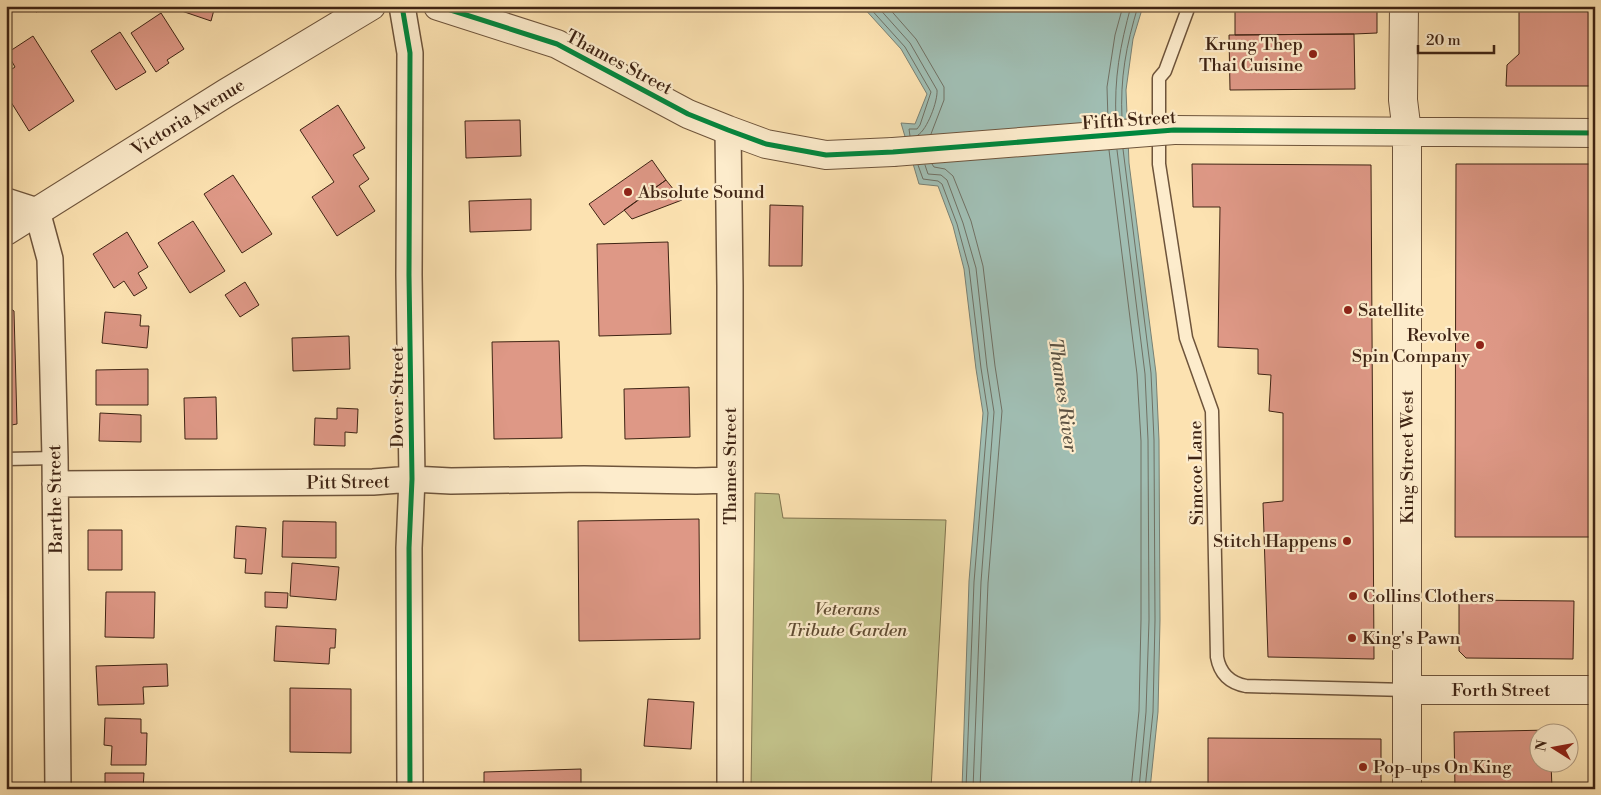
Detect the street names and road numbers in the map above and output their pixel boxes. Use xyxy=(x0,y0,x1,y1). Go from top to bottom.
street label: Thames Street xyxy=(561,25,677,100)
street label: Victoria Avenue xyxy=(126,73,249,162)
street label: Fifth Street xyxy=(1081,106,1178,135)
street label: Dover Street xyxy=(386,345,409,448)
street label: King Street West xyxy=(1396,389,1419,524)
street label: Thames Street xyxy=(719,407,742,525)
street label: Simcoe Lane xyxy=(1184,420,1209,526)
street label: Barthe Street xyxy=(43,444,68,555)
street label: Pitt Street xyxy=(306,470,391,495)
street label: Forth Street xyxy=(1452,679,1551,702)

